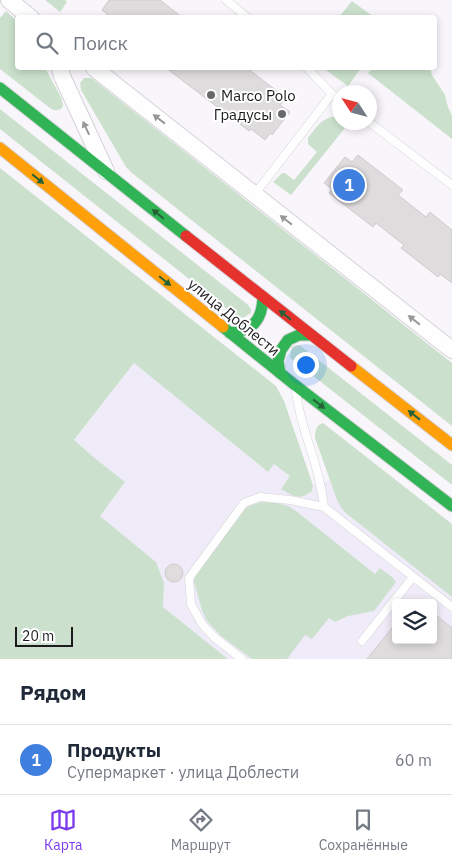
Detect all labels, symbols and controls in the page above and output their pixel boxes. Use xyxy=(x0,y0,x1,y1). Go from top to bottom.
search box xyxy=(15,15,437,70)
icon: search xyxy=(33,29,61,57)
text: Поиск xyxy=(73,31,128,55)
north arrow xyxy=(332,85,377,130)
place label: Marco Polo xyxy=(221,86,296,105)
marker: Marco Polo xyxy=(205,89,217,101)
place label: Градусы xyxy=(214,105,272,124)
marker: Градусы xyxy=(276,108,288,120)
one-way arrow xyxy=(152,113,165,124)
one-way arrow xyxy=(82,121,90,135)
pin: 1 xyxy=(333,166,365,204)
one-way arrow xyxy=(31,173,44,184)
one-way arrow xyxy=(152,208,165,219)
one-way arrow xyxy=(280,214,293,225)
street label: улица Доблести xyxy=(184,274,284,360)
one-way arrow xyxy=(158,275,171,286)
one-way arrow xyxy=(279,310,292,320)
one-way arrow xyxy=(408,315,421,326)
your location xyxy=(293,352,319,378)
one-way arrow xyxy=(312,398,325,409)
one-way arrow xyxy=(407,410,420,420)
map controls xyxy=(392,599,437,644)
button: layers xyxy=(392,599,437,644)
scale bar xyxy=(15,624,72,647)
text: 20 m xyxy=(22,627,54,645)
text: Рядом xyxy=(20,678,87,706)
text: Продукты xyxy=(67,738,161,762)
text: 1 xyxy=(31,750,41,770)
text: 60 m xyxy=(395,750,432,770)
text: Супермаркет · улица Доблести xyxy=(67,762,299,782)
tab: Карта xyxy=(44,806,83,854)
tab: Маршрут xyxy=(171,806,231,854)
tab: Сохранённые xyxy=(319,806,408,854)

